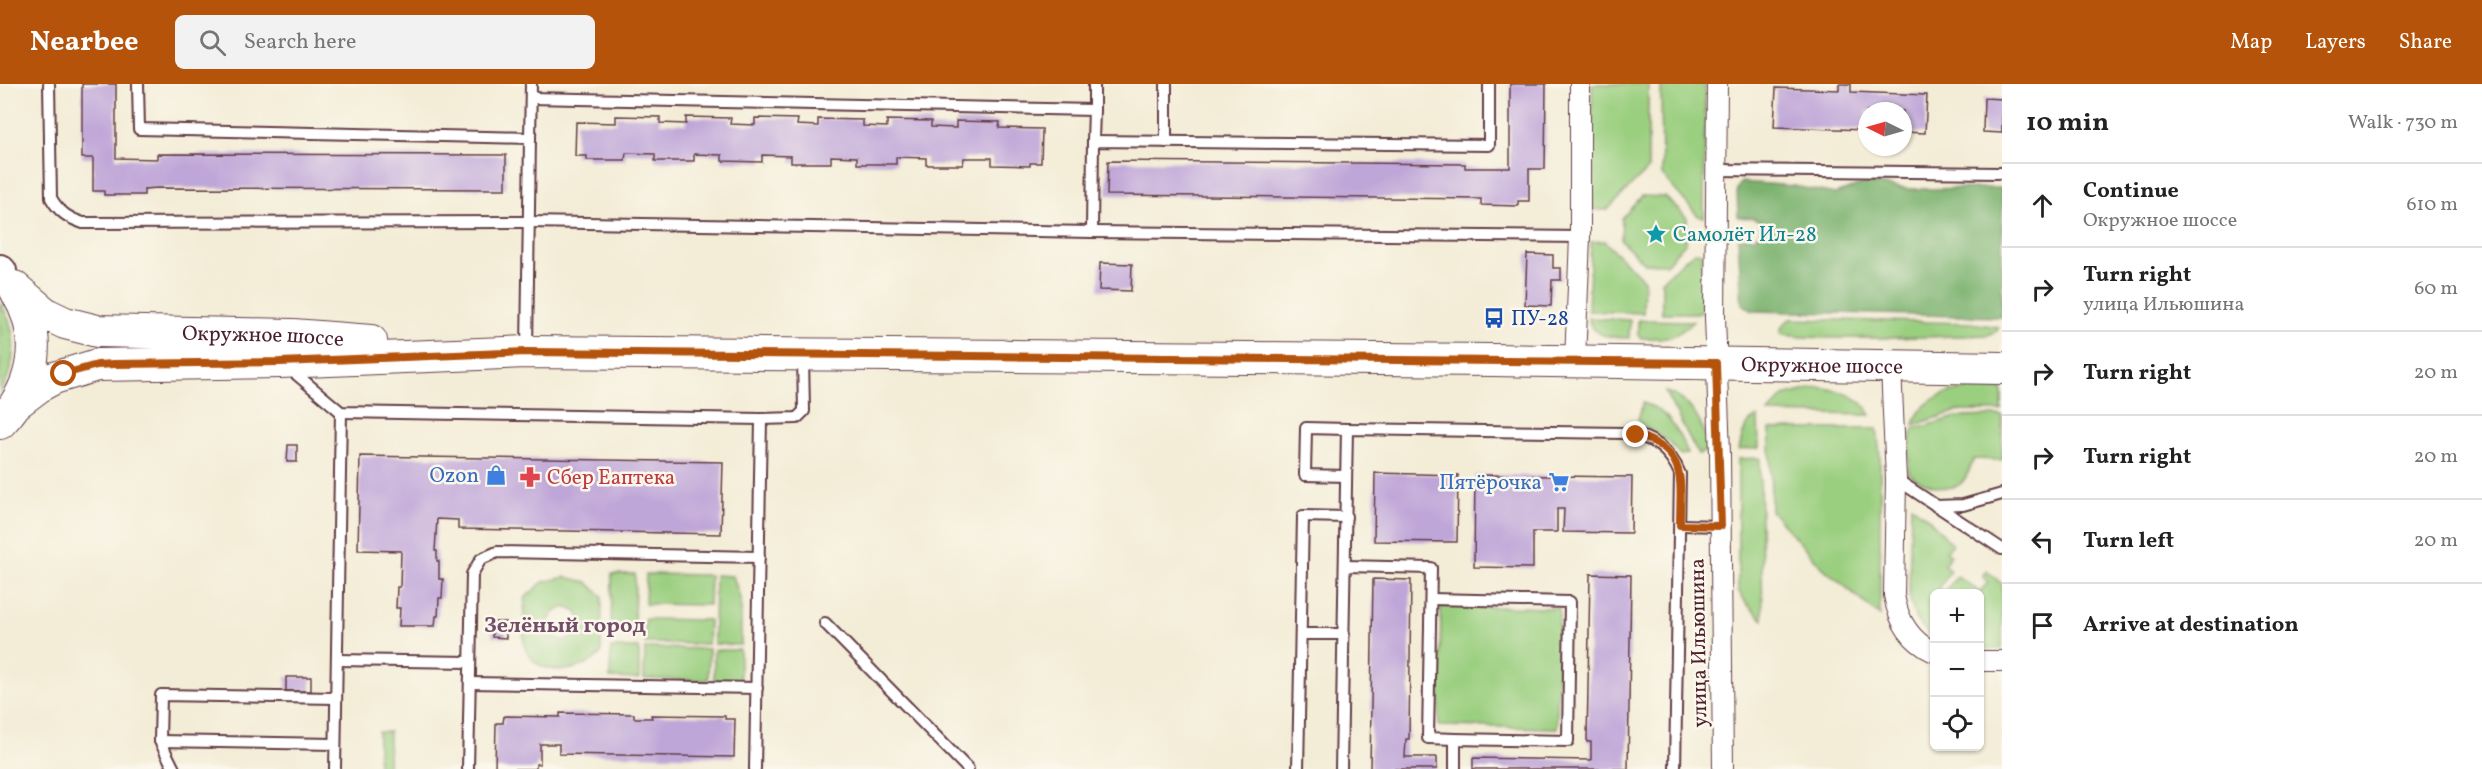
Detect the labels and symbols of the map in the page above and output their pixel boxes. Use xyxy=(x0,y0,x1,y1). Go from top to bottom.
north arrow xyxy=(1858,102,1912,156)
place label: Самолёт Ил-28 xyxy=(1673,221,1817,250)
place icon: Самолёт Ил-28 xyxy=(1644,222,1668,246)
place label: ПУ-28 xyxy=(1511,305,1569,334)
bus stop icon: ПУ-28 xyxy=(1482,306,1506,330)
street label: Окружное шоссе xyxy=(182,320,345,355)
street label: Окружное шоссе xyxy=(1741,351,1903,382)
route start xyxy=(50,360,76,386)
route end xyxy=(1622,421,1648,447)
place label: Ozon xyxy=(429,462,479,491)
shop icon: Ozon xyxy=(484,463,508,487)
place label: Сбер Еаптека xyxy=(547,464,675,493)
pharmacy icon: Сбер Еаптека xyxy=(518,465,542,489)
place label: Пятёрочка xyxy=(1439,469,1542,498)
supermarket icon: Пятёрочка xyxy=(1547,470,1571,494)
street label: улица Ильюшина xyxy=(1684,558,1715,728)
district label: Зелёный город xyxy=(484,611,647,642)

